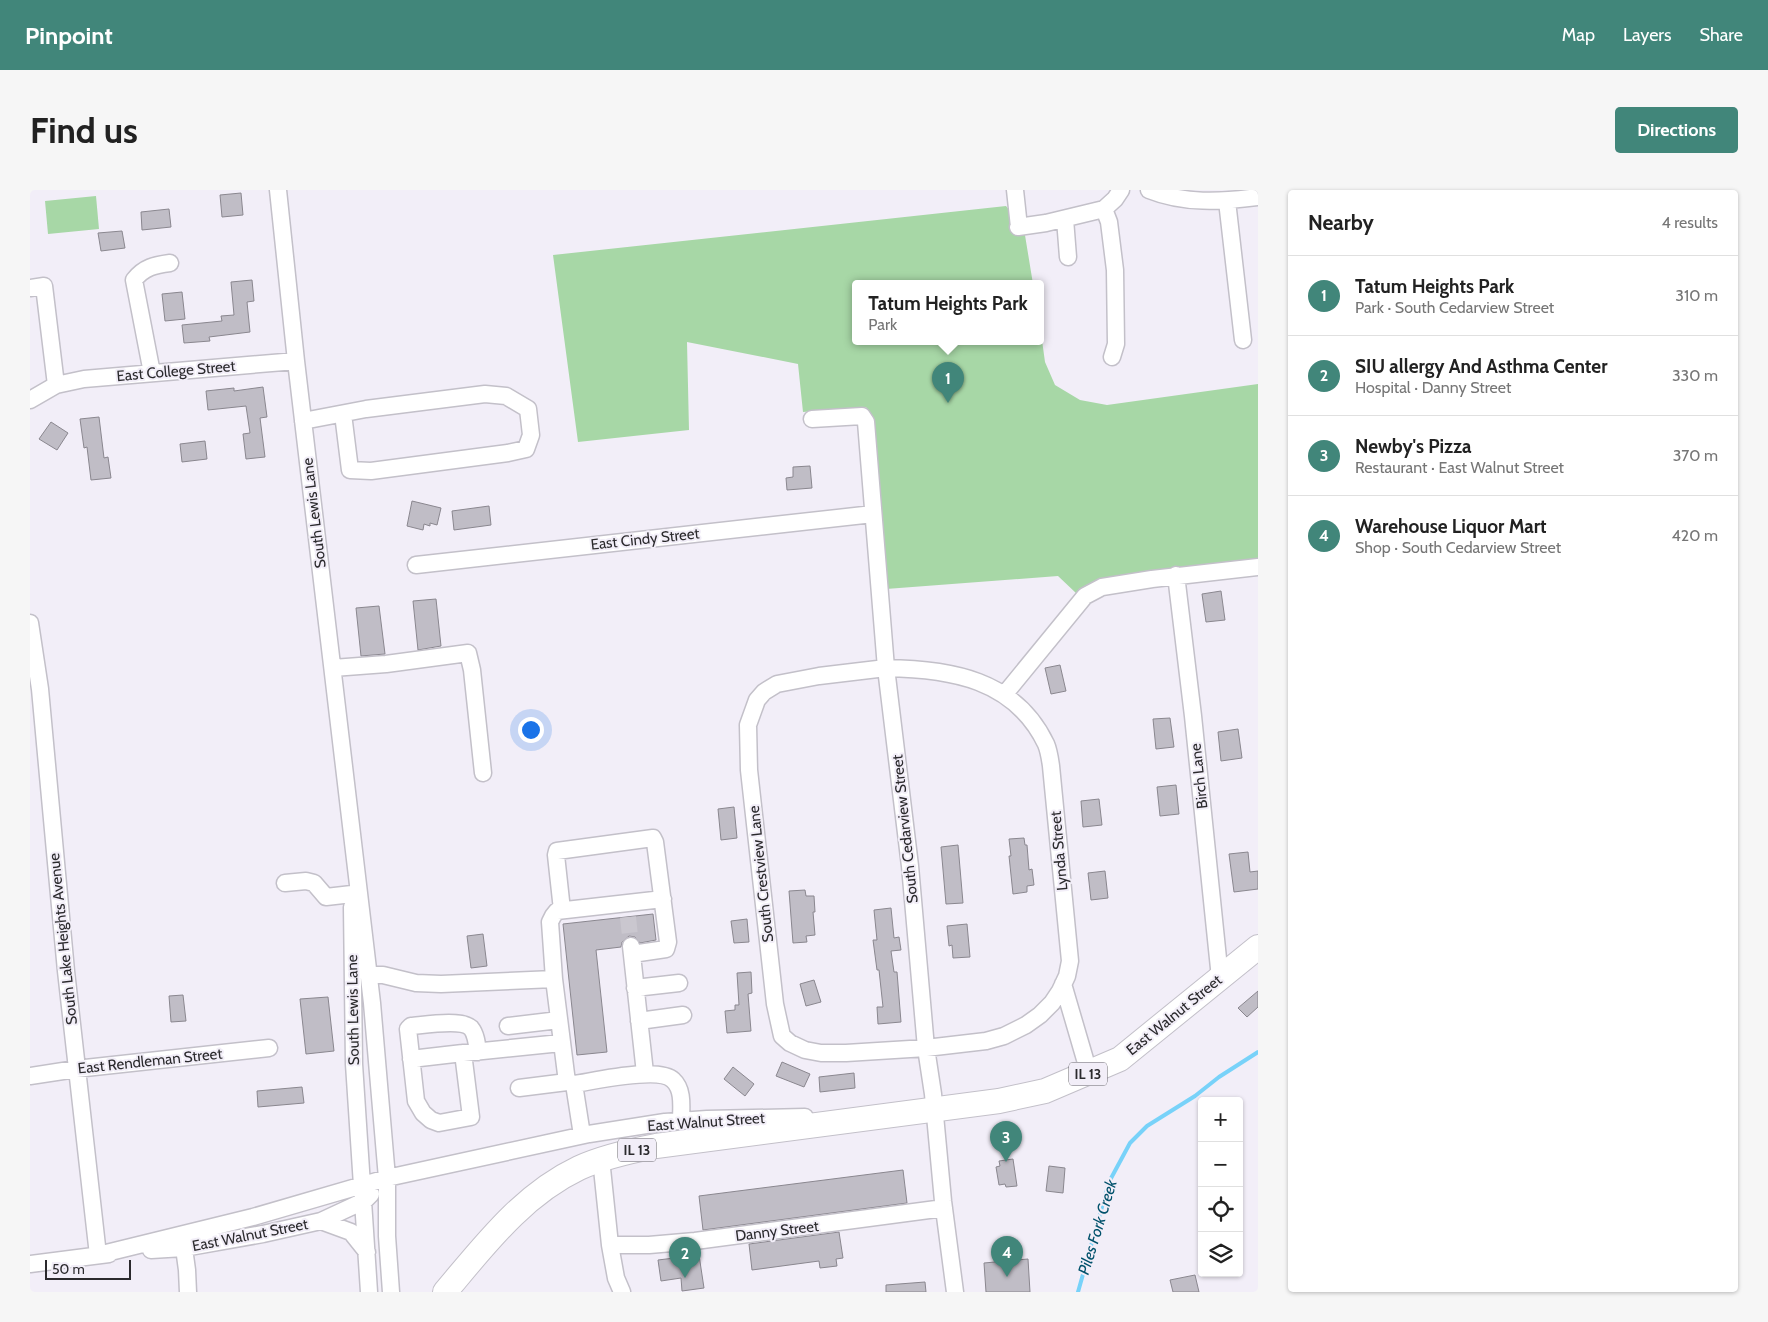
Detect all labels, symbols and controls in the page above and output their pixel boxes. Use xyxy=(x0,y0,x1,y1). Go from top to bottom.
text: Pinpoint xyxy=(25,21,113,50)
text: Map xyxy=(1562,24,1595,46)
text: Layers xyxy=(1623,24,1672,46)
text: Share xyxy=(1700,24,1743,46)
button: Directions xyxy=(1615,107,1738,153)
text: Find us xyxy=(30,109,138,152)
text: Nearby xyxy=(1308,210,1374,235)
text: 4 results xyxy=(1661,213,1718,232)
text: Tatum Heights Park xyxy=(1355,275,1514,298)
popup xyxy=(852,280,1044,345)
text: 1 xyxy=(1321,286,1327,305)
text: 310 m xyxy=(1675,286,1718,305)
text: Tatum Heights Park xyxy=(868,292,1028,315)
text: Park · South Cedarview Street xyxy=(1355,298,1554,317)
text: Park xyxy=(868,315,897,334)
text: SIU allergy And Asthma Center xyxy=(1355,355,1607,378)
street label: East College Street xyxy=(116,357,236,385)
pin: 1 xyxy=(932,362,964,403)
text: 2 xyxy=(1320,366,1328,385)
text: 330 m xyxy=(1672,366,1718,385)
text: Hospital · Danny Street xyxy=(1355,378,1511,397)
text: Newby's Pizza xyxy=(1355,435,1471,458)
text: 3 xyxy=(1320,446,1328,465)
text: 370 m xyxy=(1673,446,1718,465)
street label: South Lewis Lane xyxy=(298,457,330,569)
text: Restaurant · East Walnut Street xyxy=(1355,458,1564,477)
text: Warehouse Liquor Mart xyxy=(1355,515,1547,538)
street label: East Cindy Street xyxy=(590,524,700,554)
text: 4 xyxy=(1319,526,1329,545)
text: 420 m xyxy=(1672,526,1718,545)
text: Shop · South Cedarview Street xyxy=(1355,538,1561,557)
your location xyxy=(518,717,544,743)
street label: Birch Lane xyxy=(1187,742,1211,810)
street label: South Cedarview Street xyxy=(888,754,922,904)
street label: South Crestview Lane xyxy=(745,804,777,943)
street label: Lynda Street xyxy=(1047,810,1071,892)
street label: South Lake Heights Avenue xyxy=(45,852,81,1026)
street label: South Lewis Lane xyxy=(343,954,363,1066)
street label: East Walnut Street xyxy=(1123,971,1225,1059)
street label: East Rendleman Street xyxy=(77,1044,223,1078)
road number: IL 13 xyxy=(1069,1062,1107,1086)
map controls xyxy=(1198,1097,1243,1277)
button: + xyxy=(1198,1097,1243,1142)
street label: East Walnut Street xyxy=(647,1109,765,1135)
pin: 3 xyxy=(990,1121,1022,1162)
road number: IL 13 xyxy=(618,1138,656,1162)
button: − xyxy=(1198,1142,1243,1187)
water label: Piles Fork Creek xyxy=(1074,1176,1121,1277)
button: locate xyxy=(1198,1187,1243,1232)
street label: East Walnut Street xyxy=(191,1215,309,1255)
street label: Danny Street xyxy=(734,1217,820,1245)
button: layers xyxy=(1198,1232,1243,1277)
pin: 4 xyxy=(991,1236,1023,1277)
pin: 2 xyxy=(669,1237,701,1278)
scale bar xyxy=(45,1257,131,1280)
text: 50 m xyxy=(52,1260,85,1278)

